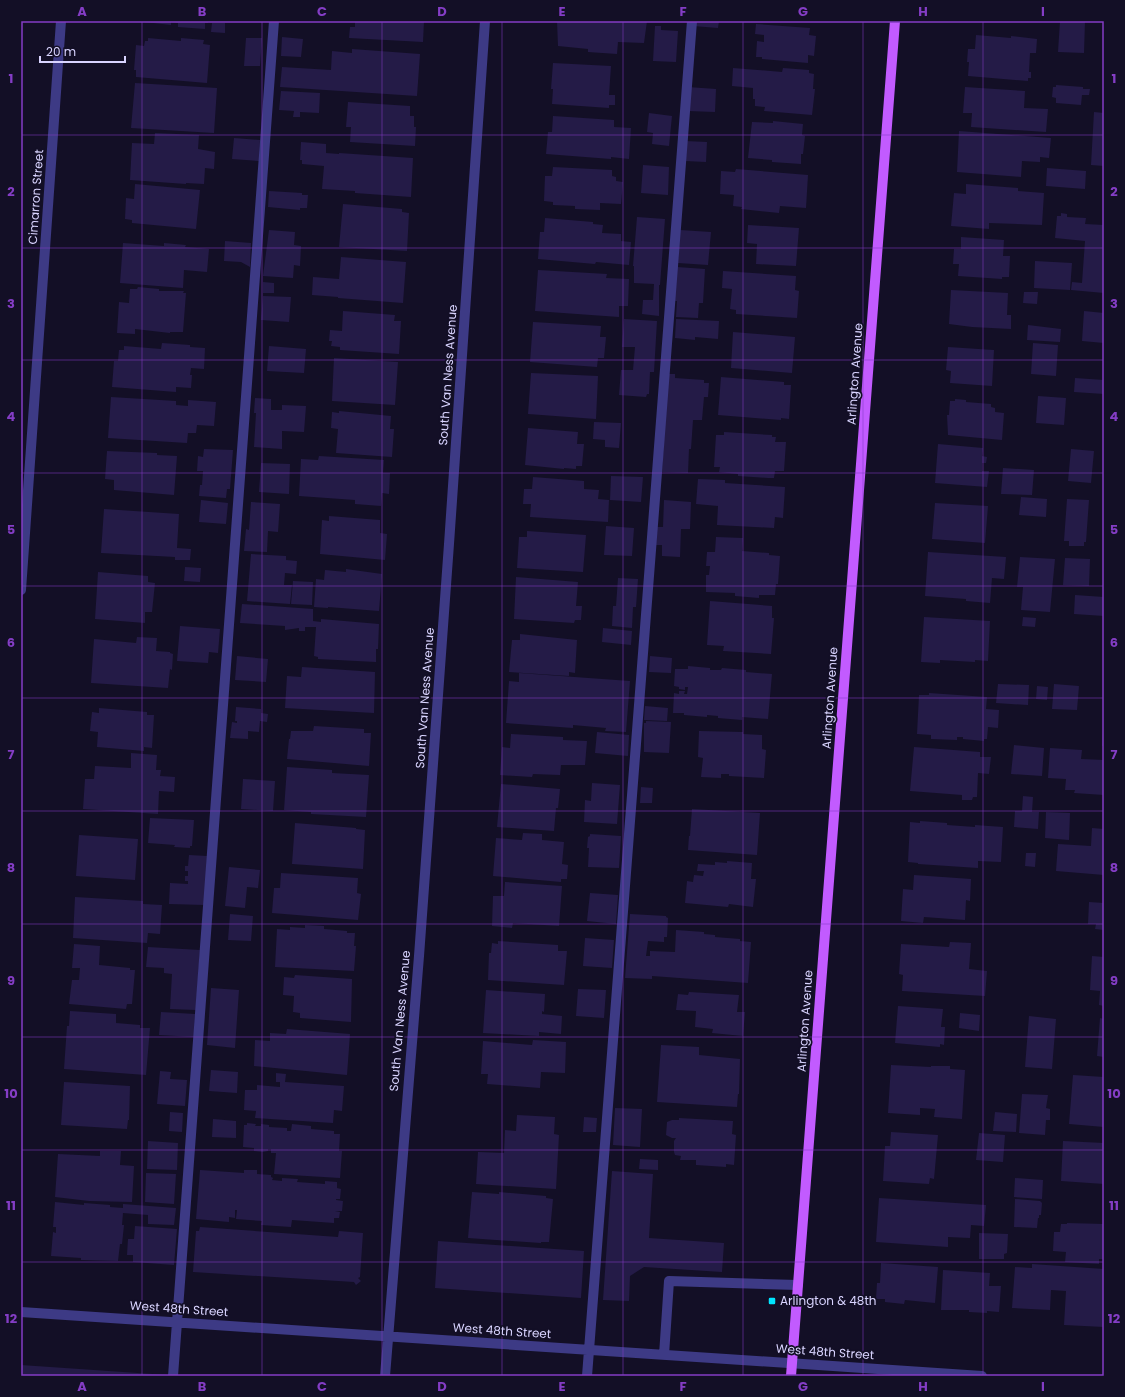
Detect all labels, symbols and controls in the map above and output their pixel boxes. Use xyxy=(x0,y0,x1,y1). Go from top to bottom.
text: A xyxy=(77,2,87,21)
text: B xyxy=(198,2,207,21)
text: C xyxy=(317,2,327,21)
text: D xyxy=(437,2,447,21)
text: E xyxy=(558,2,566,21)
text: F xyxy=(679,2,687,21)
text: G xyxy=(798,2,808,21)
text: H xyxy=(918,2,928,21)
text: I xyxy=(1041,2,1045,21)
scale bar xyxy=(40,38,125,64)
text: 20 m xyxy=(46,43,76,60)
text: 1 xyxy=(9,69,13,88)
text: 1 xyxy=(1112,69,1116,88)
street label: Cimarron Street xyxy=(24,149,47,245)
text: 2 xyxy=(7,182,15,201)
text: 2 xyxy=(1110,182,1118,201)
text: 3 xyxy=(7,294,15,313)
text: 3 xyxy=(1110,294,1118,313)
street label: South Van Ness Avenue xyxy=(434,304,461,446)
street label: Arlington Avenue xyxy=(842,322,867,426)
text: 4 xyxy=(7,407,16,426)
text: 4 xyxy=(1110,407,1119,426)
text: 5 xyxy=(7,520,15,539)
text: 5 xyxy=(1110,520,1118,539)
street label: South Van Ness Avenue xyxy=(411,627,438,769)
text: 6 xyxy=(7,633,15,652)
text: 6 xyxy=(1110,633,1118,652)
street label: Arlington Avenue xyxy=(817,646,842,750)
text: 7 xyxy=(8,745,15,764)
text: 7 xyxy=(1111,745,1118,764)
text: 8 xyxy=(7,858,15,877)
text: 8 xyxy=(1110,858,1118,877)
street label: South Van Ness Avenue xyxy=(385,950,414,1092)
street label: Arlington Avenue xyxy=(792,969,817,1073)
text: 9 xyxy=(7,971,15,990)
text: 9 xyxy=(1110,971,1118,990)
text: 10 xyxy=(4,1084,18,1103)
text: 10 xyxy=(1107,1084,1121,1103)
text: 11 xyxy=(6,1196,16,1215)
text: 11 xyxy=(1109,1196,1119,1215)
place label: Arlington & 48th xyxy=(780,1292,876,1309)
marker: Arlington & 48th xyxy=(767,1296,777,1306)
street label: West 48th Street xyxy=(129,1297,229,1320)
text: 12 xyxy=(5,1309,18,1328)
text: 12 xyxy=(1108,1309,1121,1328)
street label: West 48th Street xyxy=(452,1319,552,1342)
street label: West 48th Street xyxy=(775,1340,875,1363)
text: A xyxy=(77,1377,87,1396)
text: B xyxy=(198,1377,207,1396)
text: C xyxy=(317,1377,327,1396)
text: D xyxy=(437,1377,447,1396)
text: E xyxy=(558,1377,566,1396)
text: F xyxy=(679,1377,687,1396)
text: G xyxy=(798,1377,808,1396)
text: H xyxy=(918,1377,928,1396)
text: I xyxy=(1041,1377,1045,1396)

